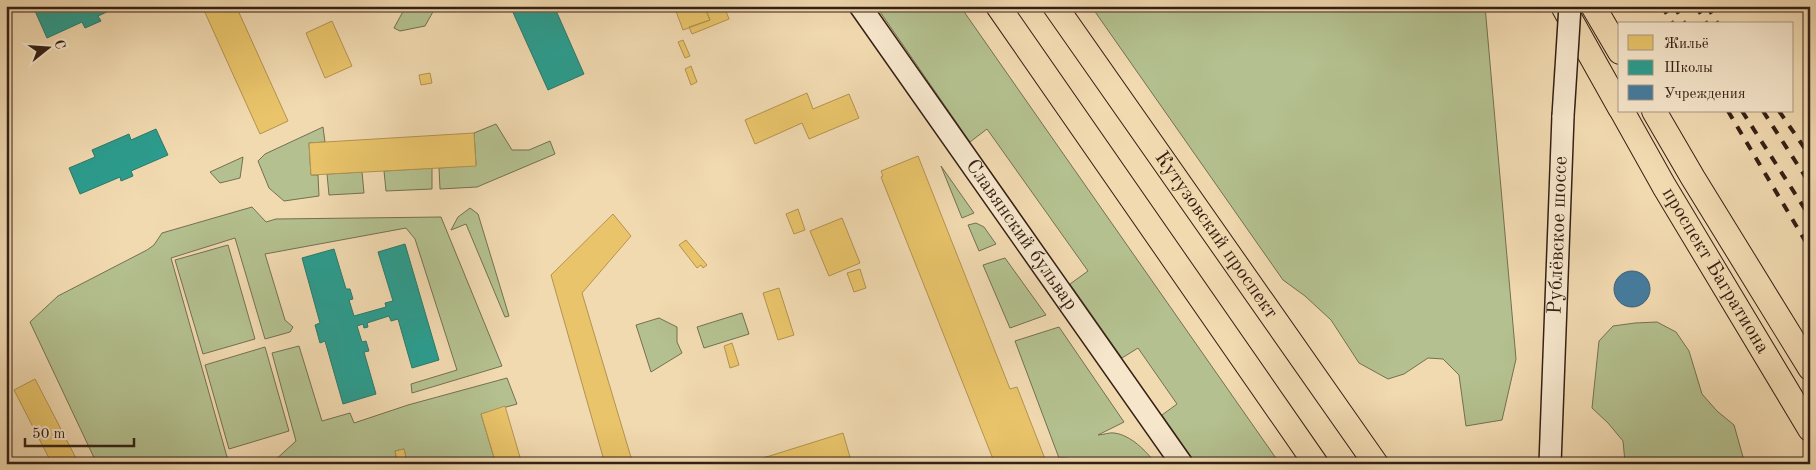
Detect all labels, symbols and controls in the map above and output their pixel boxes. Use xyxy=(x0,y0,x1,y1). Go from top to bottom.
north arrow xyxy=(22,22,72,72)
legend xyxy=(1618,22,1794,112)
text: Жильё xyxy=(1664,37,1709,52)
text: С xyxy=(51,38,68,51)
text: Школы xyxy=(1664,61,1713,76)
text: Учреждения xyxy=(1664,87,1746,102)
street label: Кутузовский проспект xyxy=(1150,148,1281,323)
street label: Славянский бульвар xyxy=(961,156,1081,314)
street label: Рублёвское шоссе xyxy=(1546,156,1571,315)
street label: проспект Багратиона xyxy=(1658,185,1772,357)
scale bar xyxy=(25,415,134,447)
text: 50 m xyxy=(32,427,66,442)

